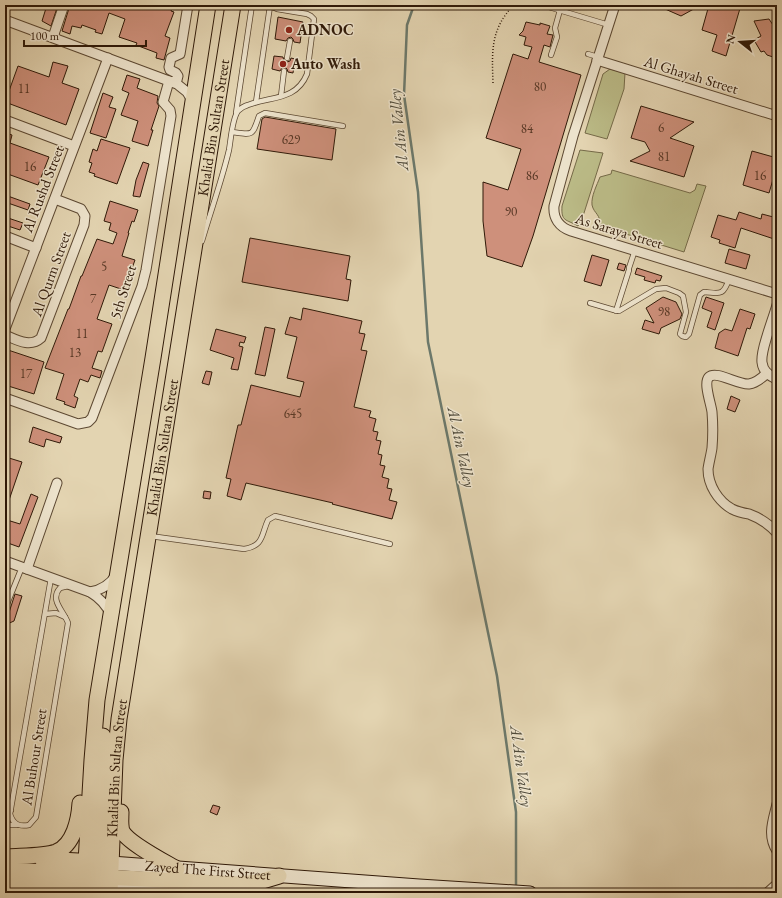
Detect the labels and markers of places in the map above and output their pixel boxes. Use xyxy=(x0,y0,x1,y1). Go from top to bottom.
place label: ADNOC xyxy=(296,20,354,39)
marker: ADNOC xyxy=(284,25,294,35)
place label: Auto Wash xyxy=(290,54,361,73)
marker: Auto Wash xyxy=(278,59,288,69)

